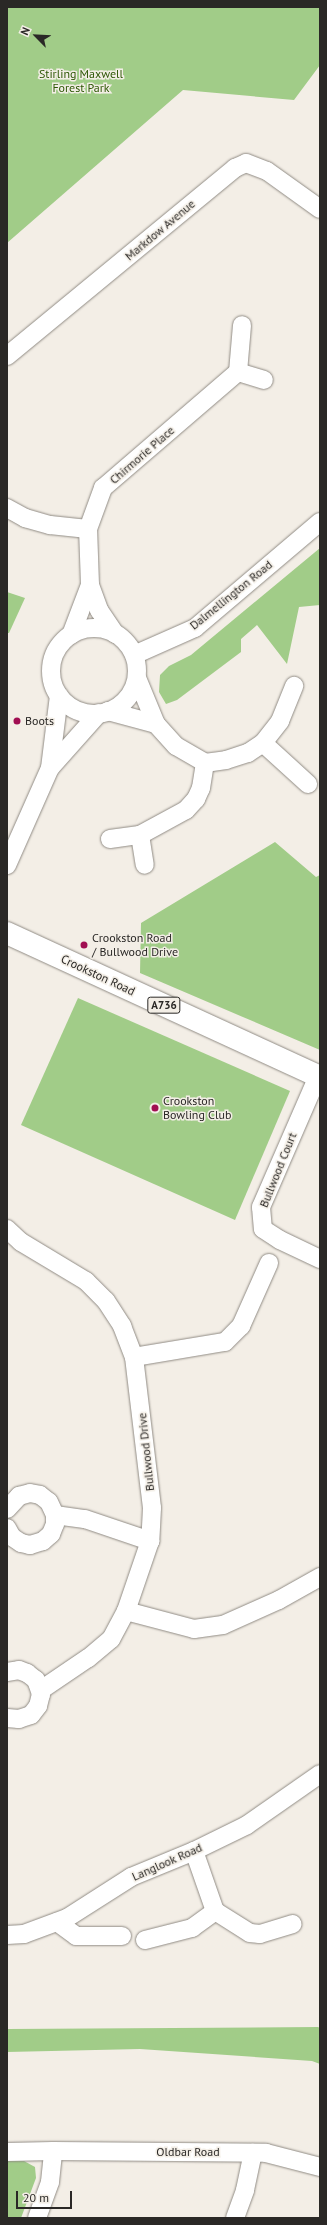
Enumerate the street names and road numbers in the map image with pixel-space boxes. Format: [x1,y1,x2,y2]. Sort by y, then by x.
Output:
street label: Markdow Avenue [122,196,198,264]
street label: Chirmorie Place [107,423,177,487]
street label: Dalmellington Road [187,557,275,633]
street label: Crookston Road [59,952,137,998]
road number: A736 [147,996,181,1014]
street label: Bullwood Court [256,1130,300,1210]
street label: Bullwood Drive [135,1412,157,1492]
street label: Langlook Road [130,1840,204,1884]
street label: Oldbar Road [156,2145,220,2159]

